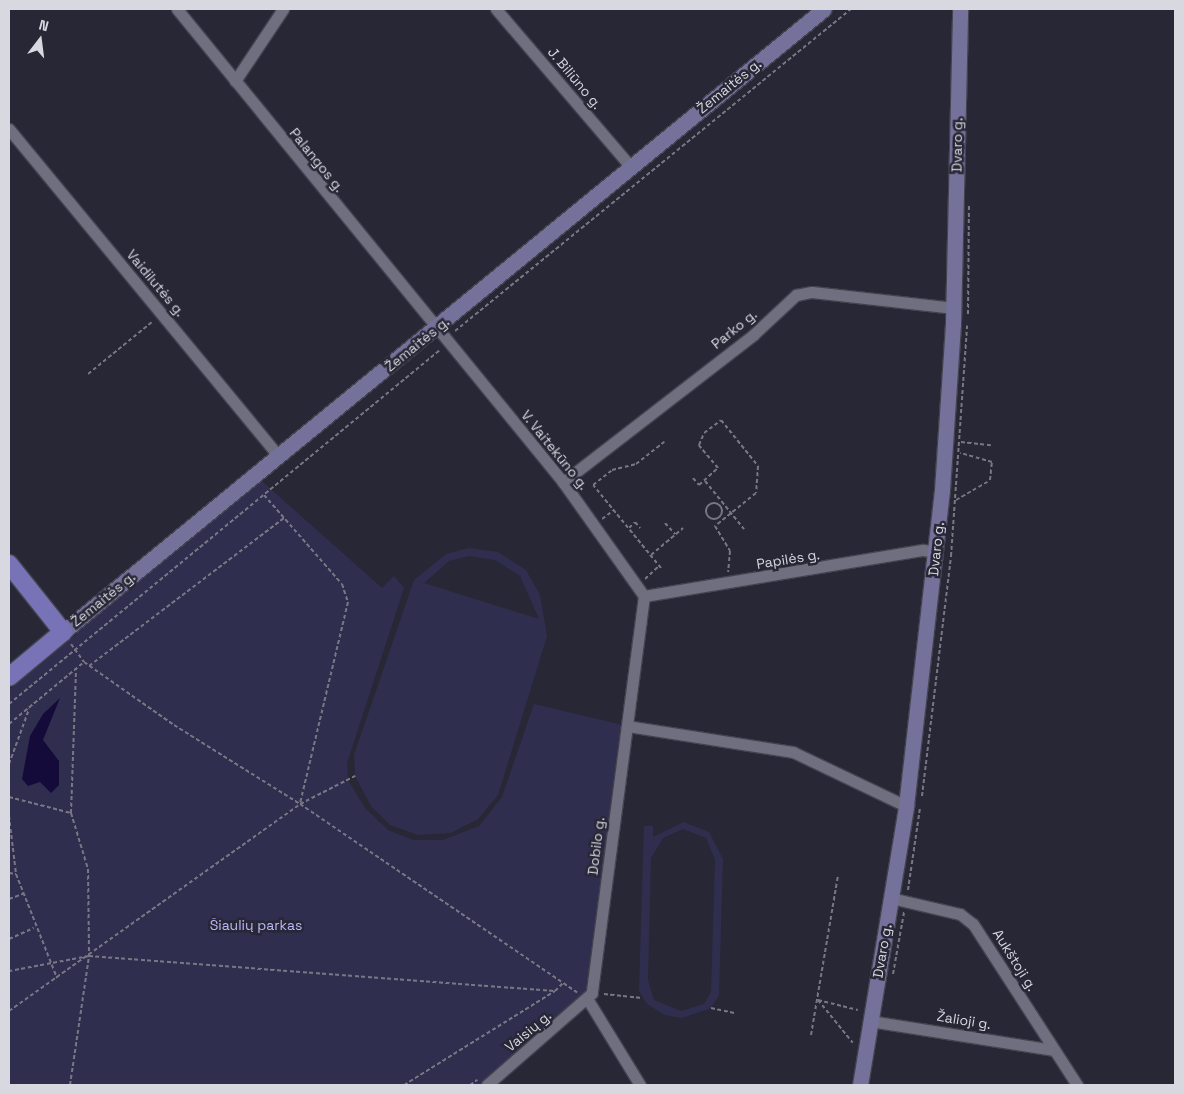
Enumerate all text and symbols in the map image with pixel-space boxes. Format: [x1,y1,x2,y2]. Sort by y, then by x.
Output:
north arrow [15,15,65,65]
text: N [37,16,51,35]
street label: J. Biliūno g. [544,43,606,113]
street label: Žemaitės g. [694,55,764,117]
street label: Dvaro g. [948,118,966,172]
street label: Palangos g. [286,125,348,195]
street label: Vaidilutės g. [123,246,189,320]
street label: Parko g. [708,306,760,352]
street label: Žemaitės g. [382,313,452,375]
street label: V. Vaitekūno g. [518,407,592,493]
street label: Dvaro g. [925,521,947,577]
street label: Papilės g. [755,546,821,572]
street label: Žemaitės g. [68,568,138,630]
street label: Dobilo g. [584,816,608,876]
park label: Šiaulių parkas [210,917,302,933]
street label: Dvaro g. [869,923,895,979]
street label: Aukštoji g. [989,926,1041,994]
street label: Vaisių g. [501,1007,555,1055]
street label: Žalioji g. [936,1007,992,1033]

